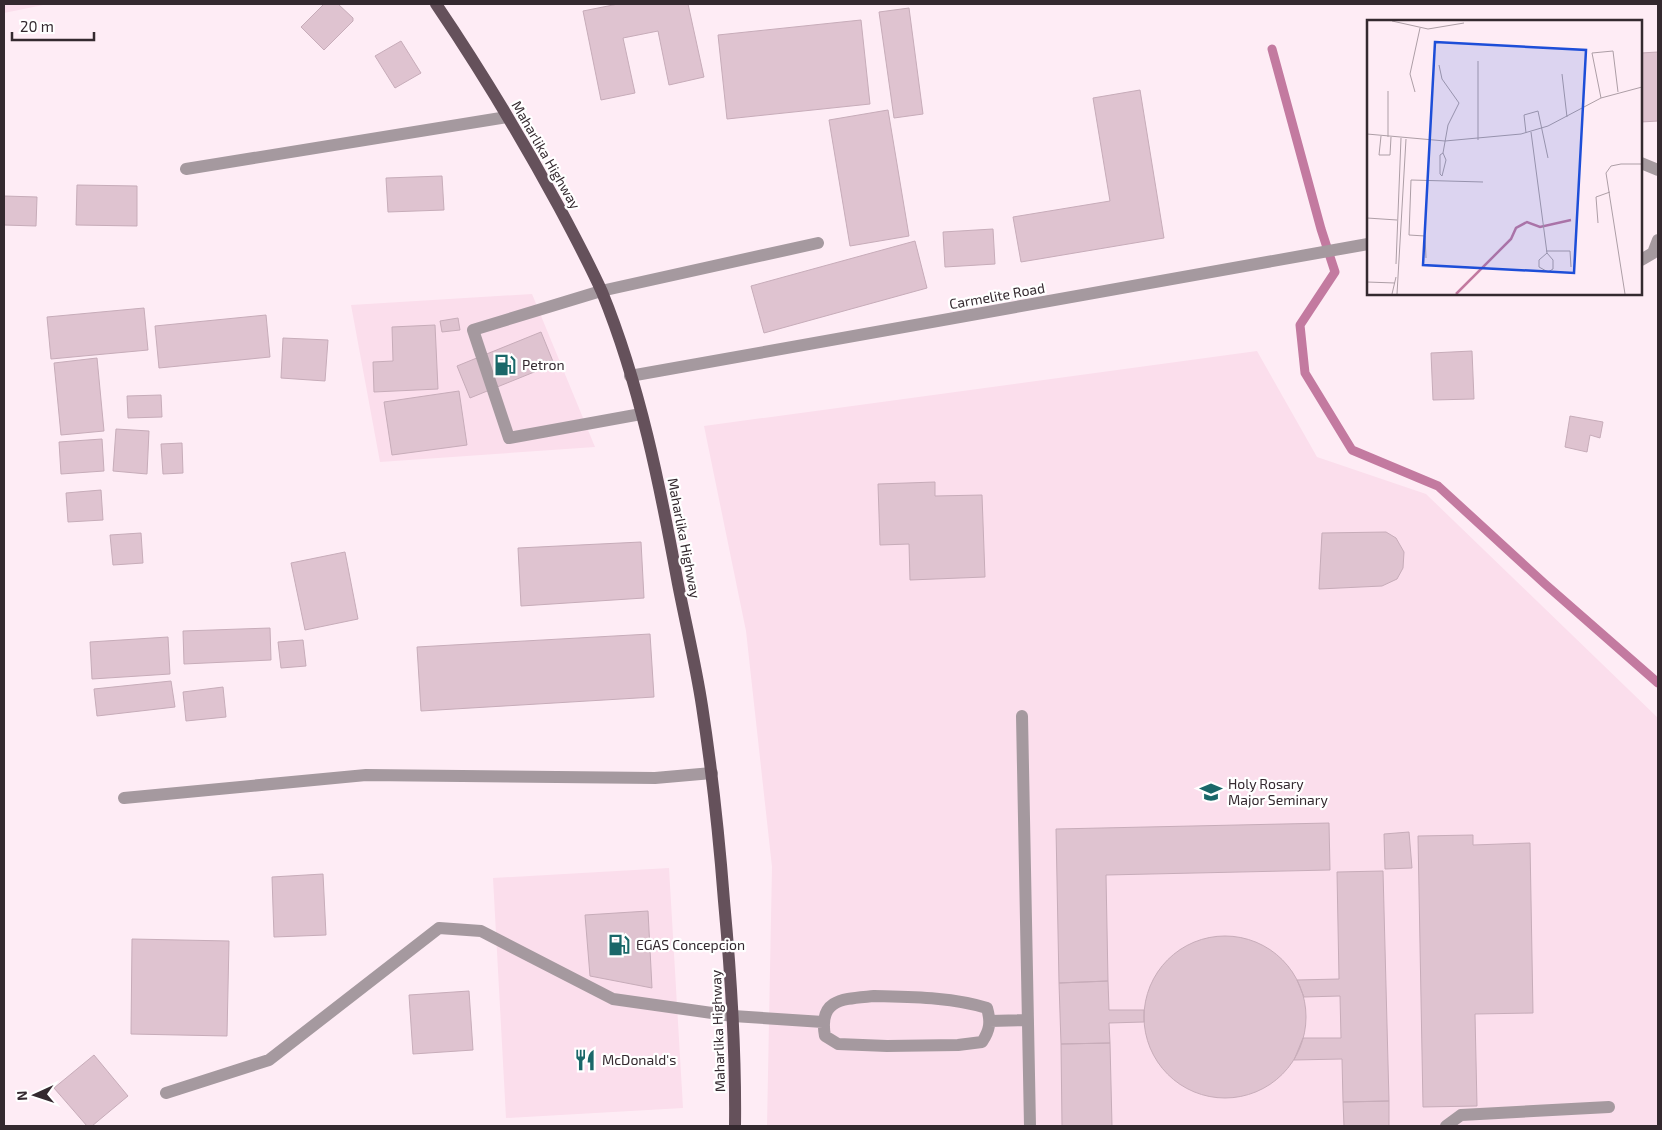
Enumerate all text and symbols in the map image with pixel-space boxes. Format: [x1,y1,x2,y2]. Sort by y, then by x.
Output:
scale bar [12,10,95,42]
text: 20 m [20,17,54,35]
inset map [1367,20,1642,295]
street label: Maharlika Highway [508,98,585,212]
street label: Carmelite Road [948,279,1046,312]
fuel station icon: Petron [492,352,518,378]
place label: Petron [522,356,565,373]
street label: Maharlika Highway [664,476,705,600]
place label: Holy Rosary Major Seminary [1228,775,1328,808]
school or university icon: Holy Rosary Major Seminary [1198,779,1224,805]
fuel station icon: EGAS Concepcion [606,932,632,958]
place label: EGAS Concepcion [636,936,745,953]
street label: Maharlika Highway [707,969,728,1092]
restaurant icon: McDonald's [572,1047,598,1073]
place label: McDonald's [602,1051,676,1068]
north arrow [10,1070,60,1120]
text: N [13,1090,30,1101]

